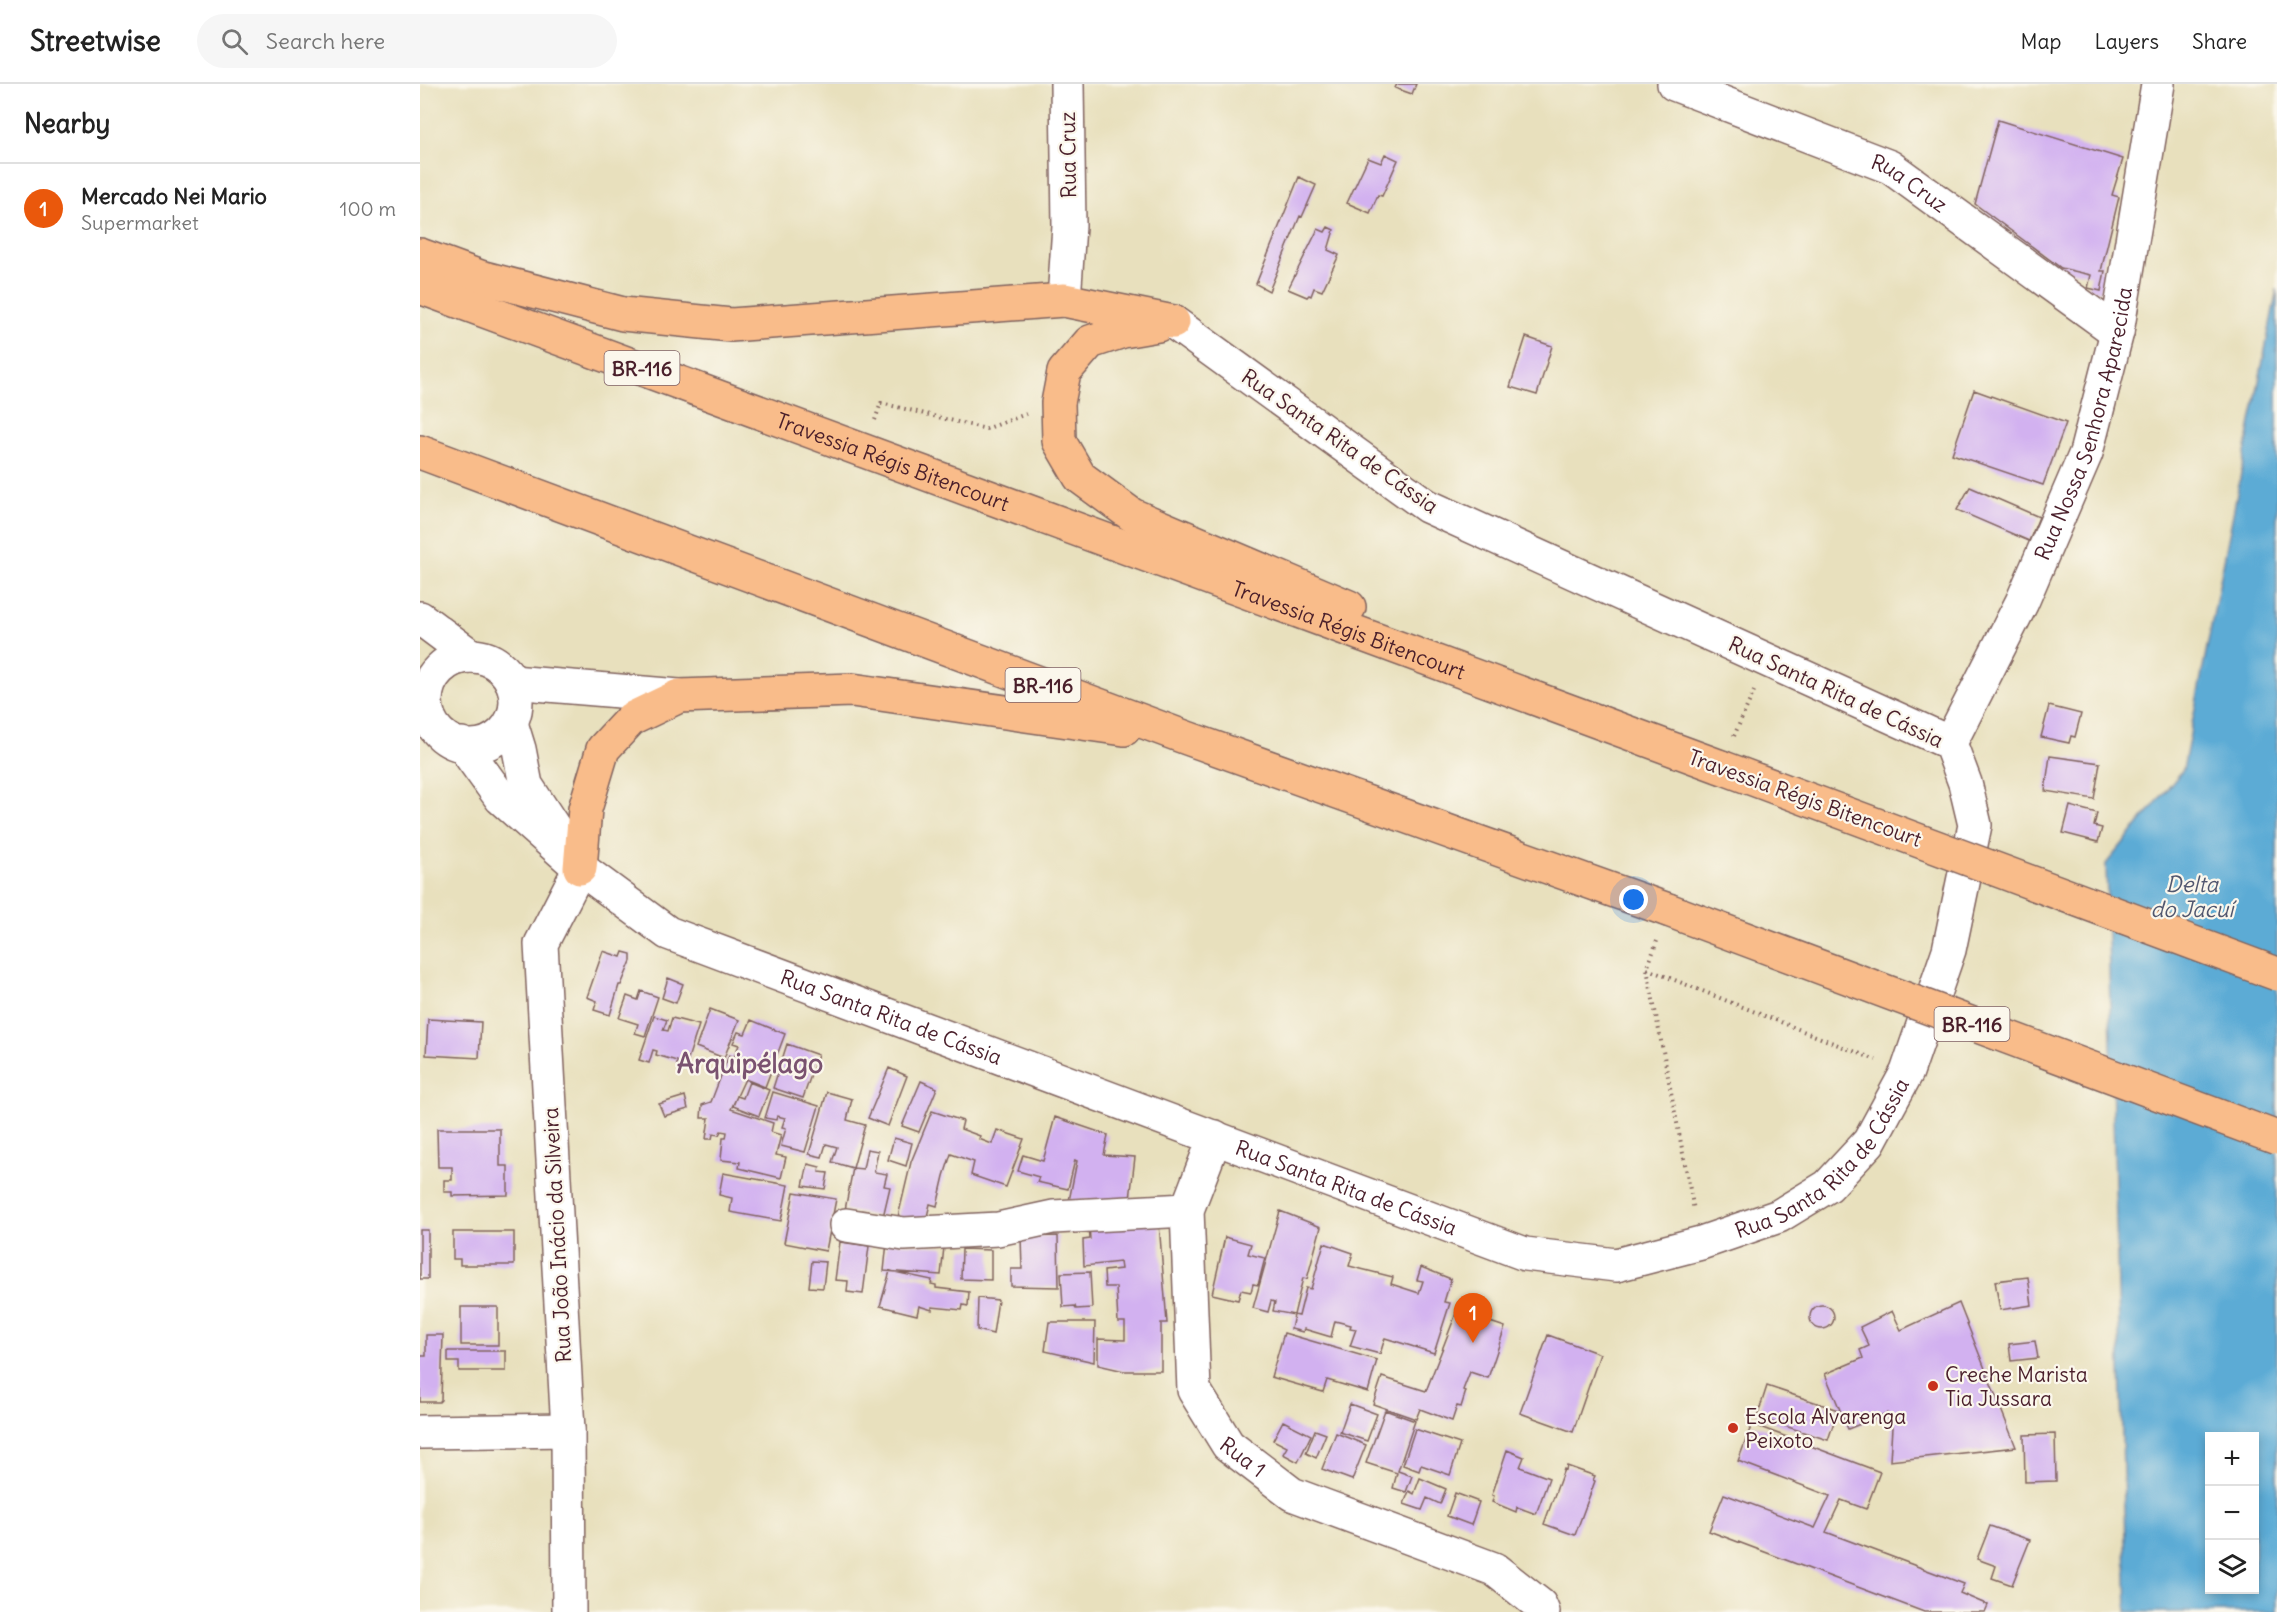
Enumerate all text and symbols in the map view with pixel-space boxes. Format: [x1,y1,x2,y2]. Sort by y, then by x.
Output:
search box [197,14,617,68]
text: Streetwise [30,23,161,59]
icon: search [218,25,251,58]
text: Search here [266,27,385,55]
text: Map [2021,28,2061,55]
text: Layers [2094,28,2159,55]
text: Share [2192,28,2247,55]
text: Nearby [24,107,110,140]
street label: Rua Cruz [1054,111,1082,199]
street label: Rua Cruz [1868,148,1953,218]
text: Mercado Nei Mario [81,182,267,210]
text: 1 [40,196,47,221]
text: 100 m [339,196,396,221]
text: Supermarket [81,210,199,235]
street label: Rua Nossa Senhora Aparecida [2028,285,2138,564]
road number: BR-116 [604,351,680,385]
street label: Rua Santa Rita de Cássia [1236,363,1444,519]
street label: Travessia Régis Bitencourt [772,406,1013,517]
street label: Travessia Régis Bitencourt [1228,574,1469,685]
street label: Rua Santa Rita de Cássia [1724,630,1948,754]
road number: BR-116 [1006,668,1080,702]
street label: Travessia Régis Bitencourt [1685,743,1925,853]
water label: Delta do Jacuí [2150,870,2238,923]
your location [1619,885,1648,914]
street label: Rua Santa Rita de Cássia [777,963,1006,1070]
road number: BR-116 [1934,1007,2010,1041]
district label: Arquipélago [677,1046,823,1080]
street label: Rua Santa Rita de Cássia [1731,1073,1915,1244]
street label: Rua João Inácio da Silveira [537,1107,577,1363]
street label: Rua Santa Rita de Cássia [1232,1133,1461,1241]
pin: 1 [1454,1294,1492,1343]
place label: Creche Marista Tia Jussara [1945,1361,2088,1412]
marker: Creche Marista Tia Jussara [1926,1379,1940,1393]
place label: Escola Alvarenga Peixoto [1745,1403,1906,1454]
marker: Escola Alvarenga Peixoto [1726,1421,1740,1435]
street label: Rua 1 [1215,1430,1271,1483]
map controls [2205,1432,2259,1594]
button: + [2205,1432,2259,1486]
button: − [2205,1486,2259,1540]
button: layers [2205,1540,2259,1594]

